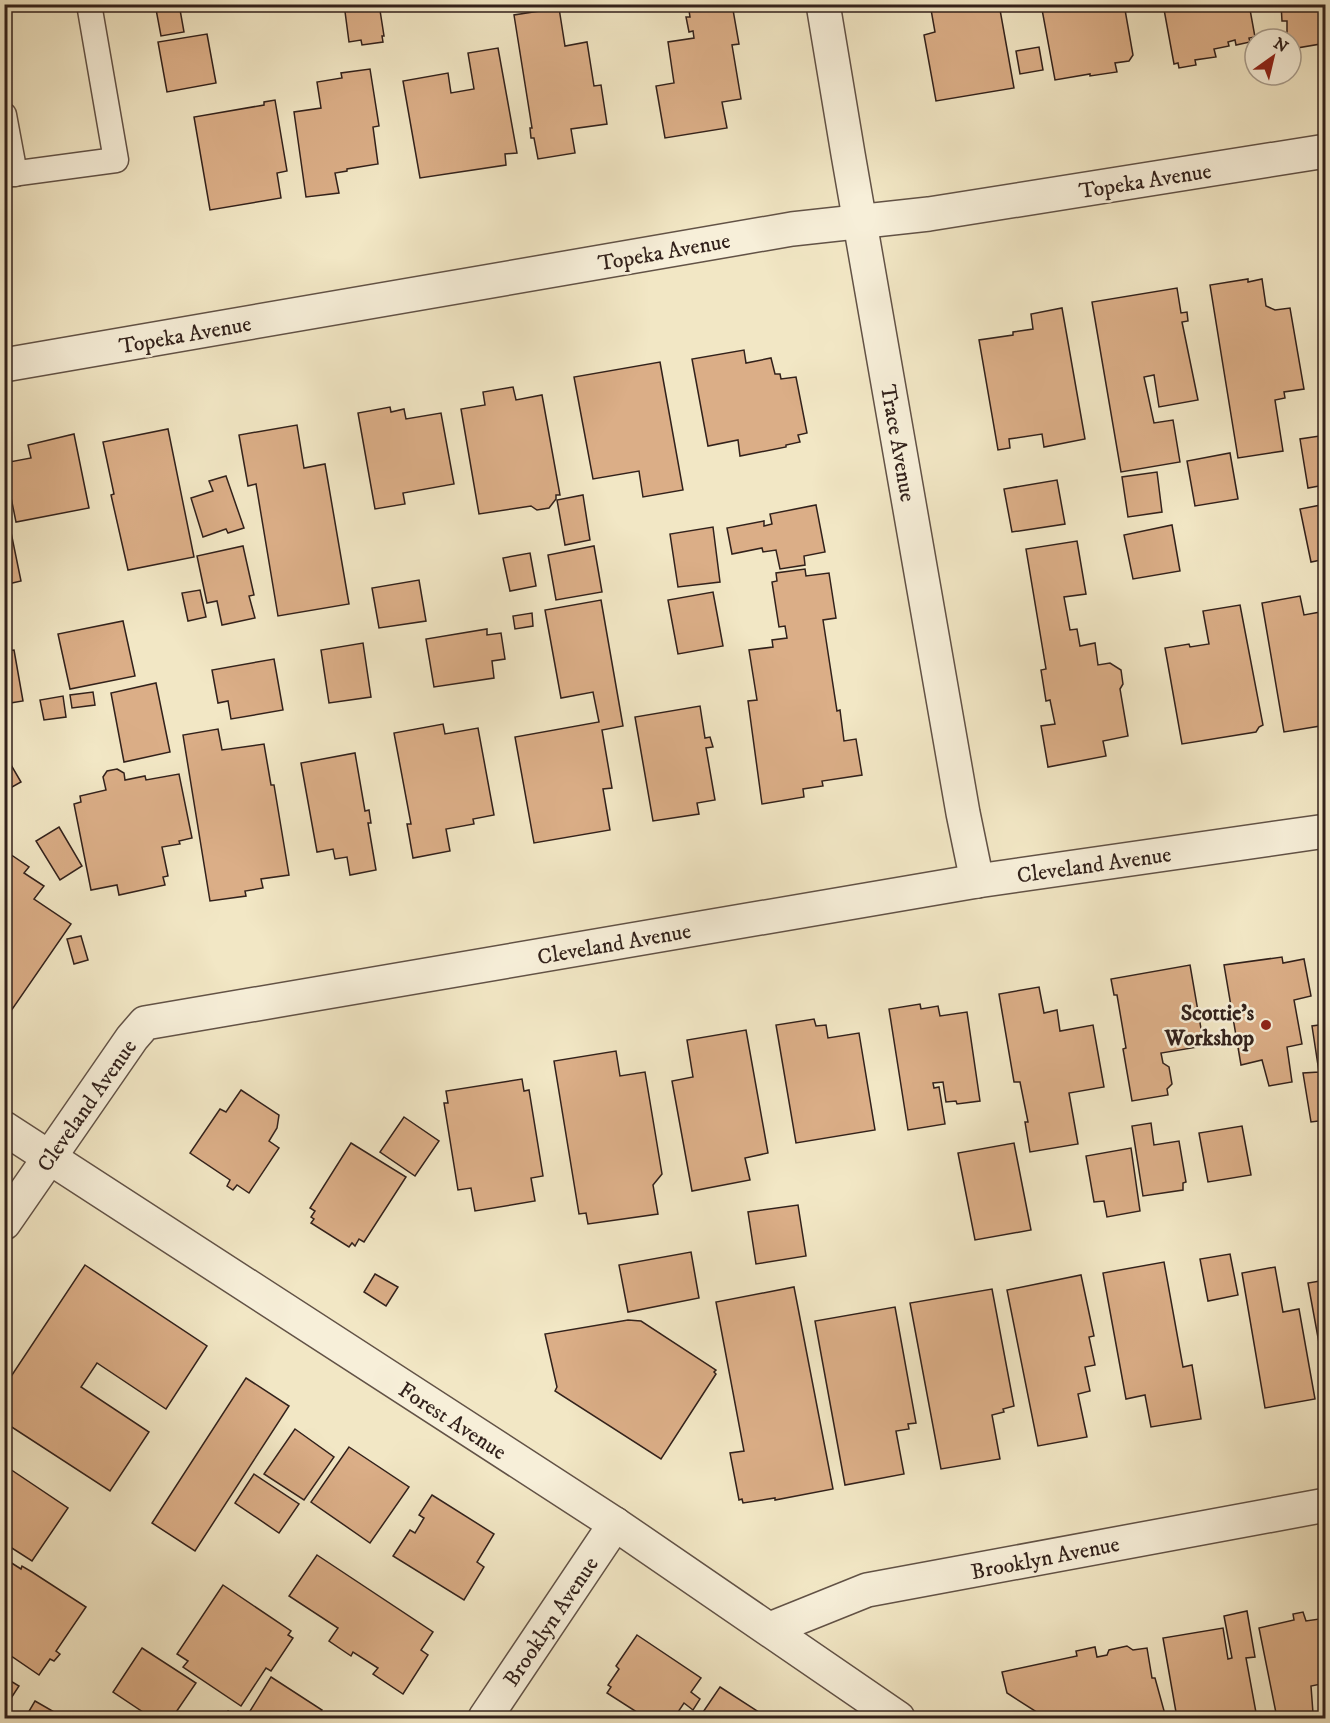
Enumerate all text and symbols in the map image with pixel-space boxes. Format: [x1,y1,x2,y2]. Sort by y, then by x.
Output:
north arrow [1243,27,1303,87]
text: N [1270,33,1292,57]
street label: Topeka Avenue [1077,158,1213,205]
street label: Topeka Avenue [596,228,732,277]
street label: Topeka Avenue [117,311,253,360]
street label: Trace Avenue [874,382,921,504]
street label: Cleveland Avenue [1015,841,1173,890]
street label: Cleveland Avenue [535,918,693,971]
place label: Scottie's Workshop [1164,1000,1255,1052]
marker: Scottie's Workshop [1259,1018,1273,1032]
street label: Cleveland Avenue [32,1034,143,1177]
street label: Forest Avenue [393,1376,511,1466]
street label: Brooklyn Avenue [969,1531,1122,1586]
street label: Brooklyn Avenue [498,1552,605,1692]

